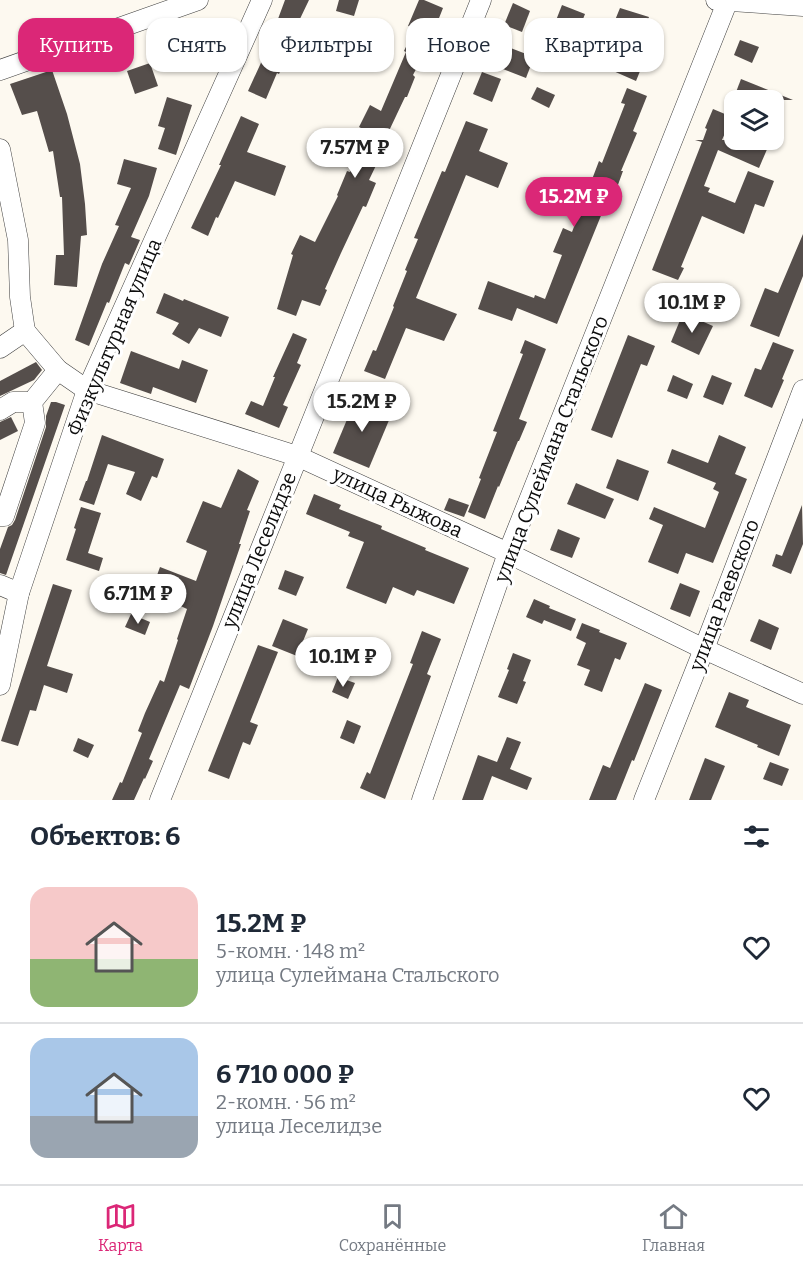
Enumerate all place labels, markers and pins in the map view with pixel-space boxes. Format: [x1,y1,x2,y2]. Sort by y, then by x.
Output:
pin: 7.57M ₽ [300,128,410,179]
pin: 15.2M ₽ [519,177,629,228]
pin: 10.1M ₽ [637,283,747,334]
pin: 15.2M ₽ [307,382,417,433]
pin: 6.71M ₽ [83,574,193,625]
pin: 10.1M ₽ [288,637,398,688]

